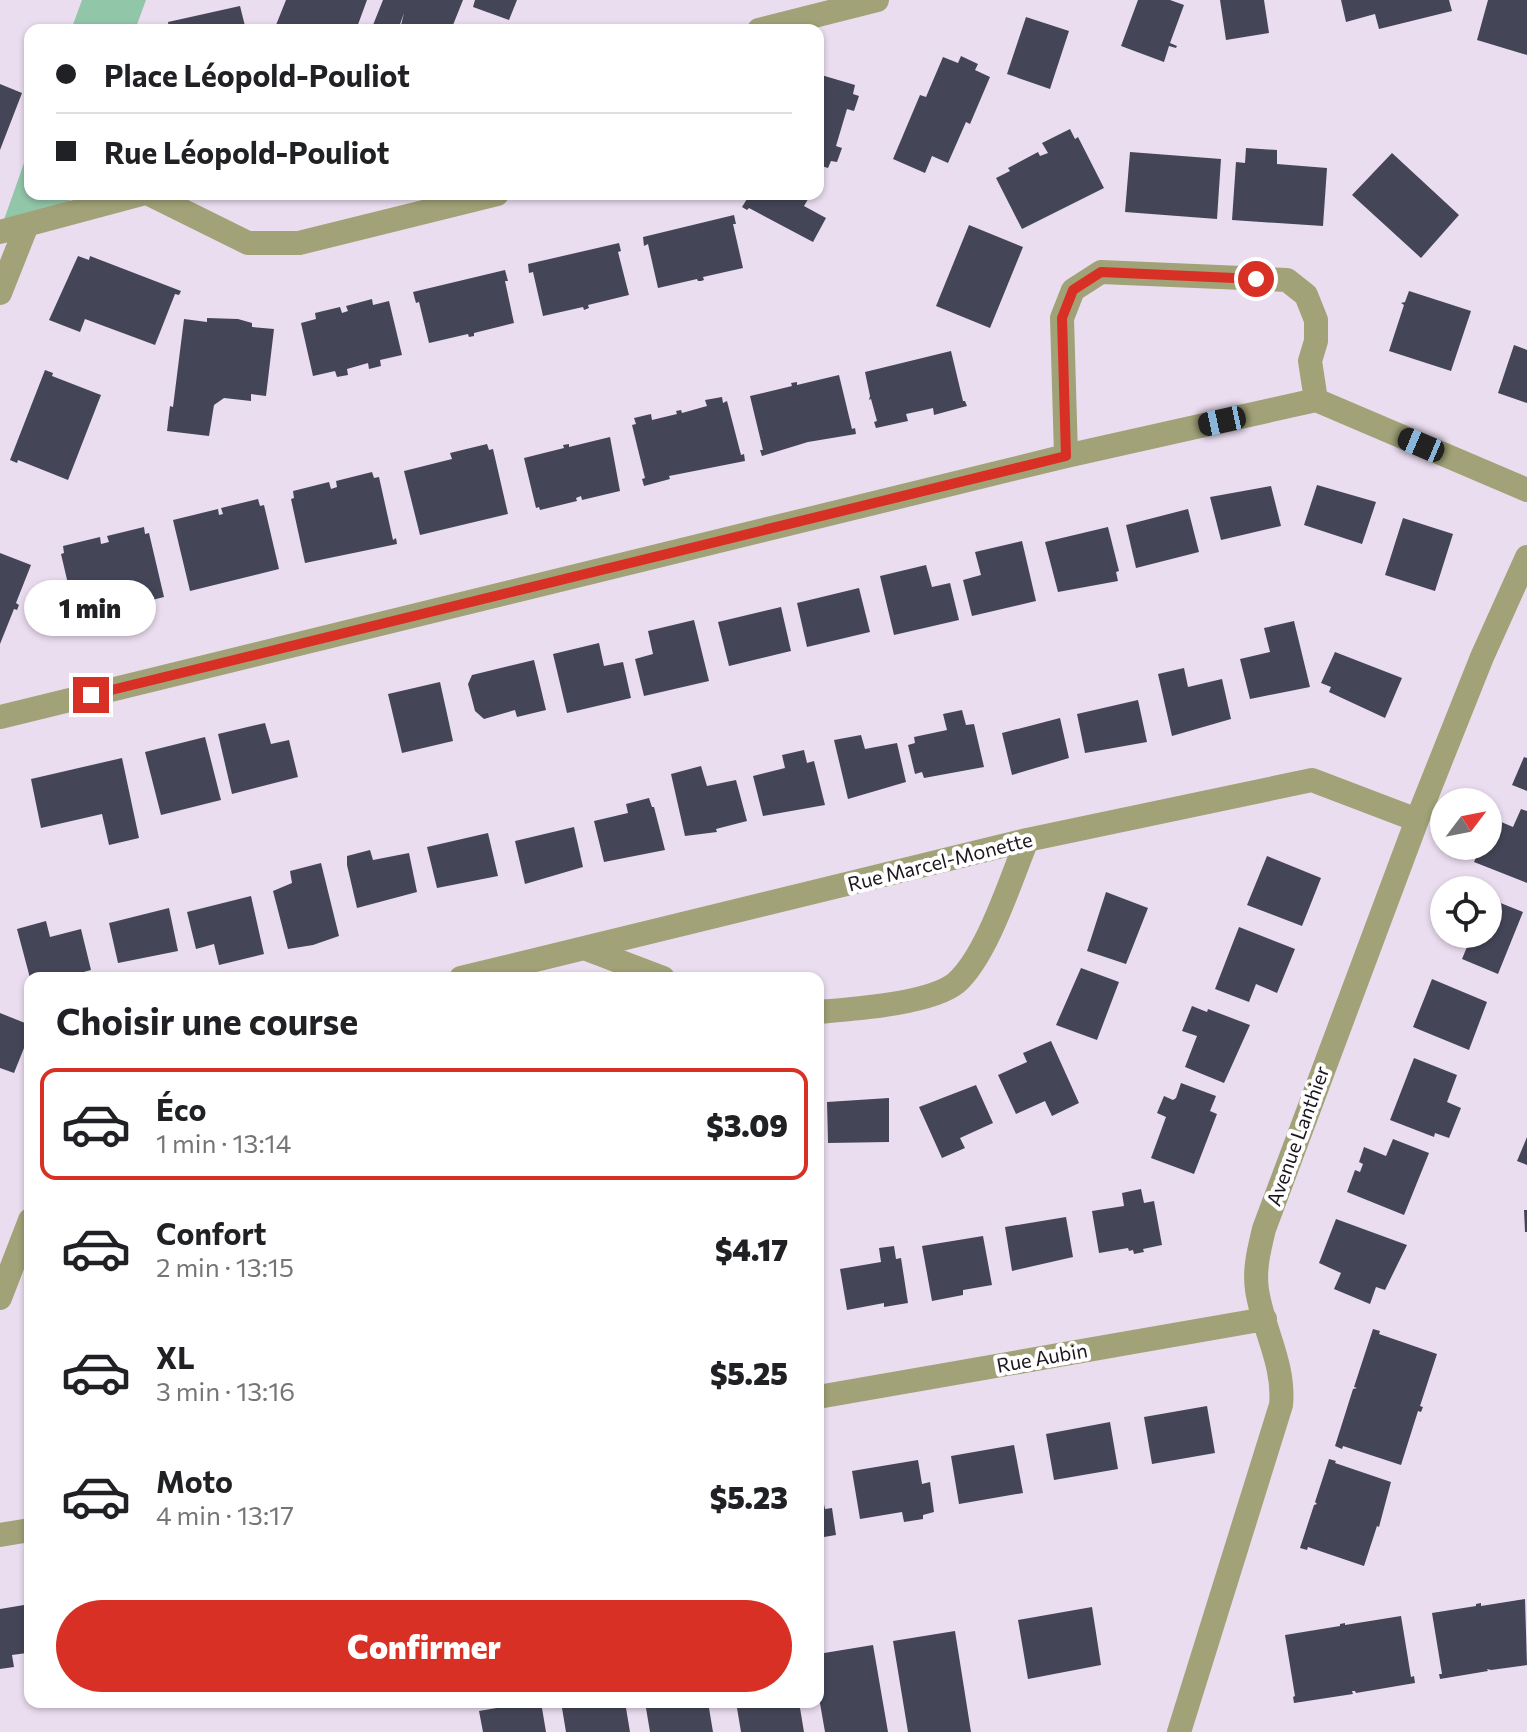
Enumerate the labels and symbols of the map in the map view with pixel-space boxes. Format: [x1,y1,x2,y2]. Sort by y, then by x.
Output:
route start [1238,261,1274,297]
car [1196,404,1248,438]
car [1394,425,1448,465]
callout: 1 min [25,579,157,635]
route end [73,677,109,713]
north arrow [1430,788,1502,860]
street label: Rue Marcel-Monette [845,826,1035,896]
street label: Avenue Lanthier [1261,1062,1334,1209]
street label: Rue Aubin [994,1337,1089,1377]

